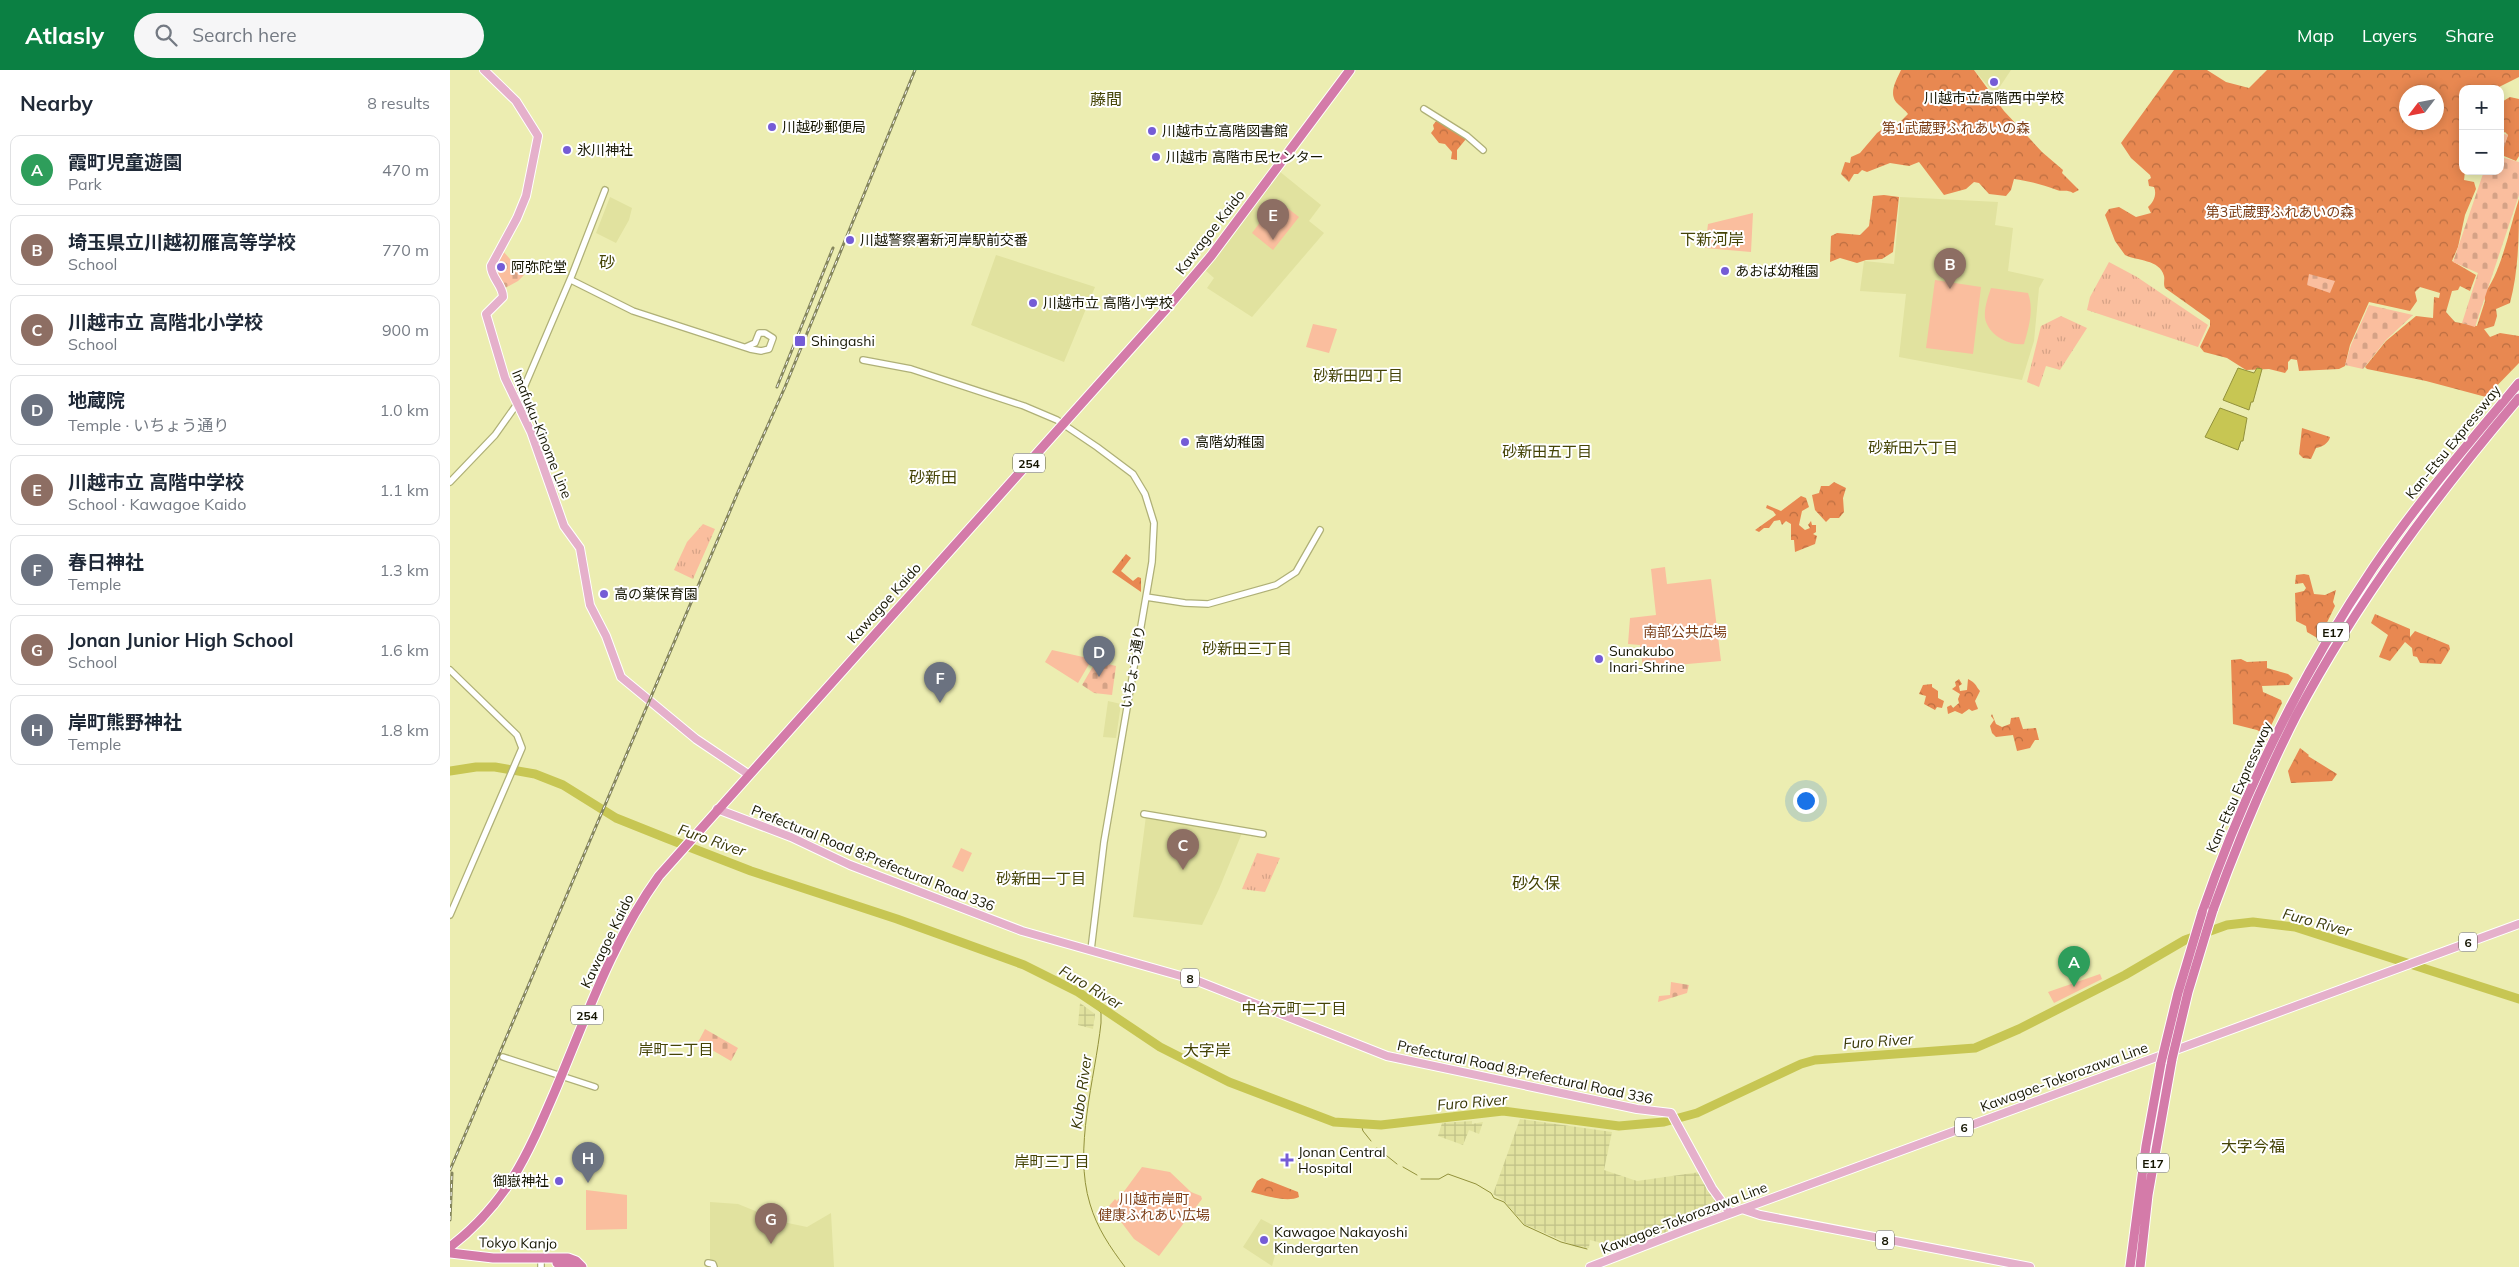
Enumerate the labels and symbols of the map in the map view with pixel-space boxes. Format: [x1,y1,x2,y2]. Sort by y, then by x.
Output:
marker: 川越市立高階西中学校 [1988,76,2000,88]
north arrow [2399,85,2444,130]
district label: 藤間 [1090,89,1122,109]
place label: 川越市立高階西中学校 [1924,89,2064,107]
place label: 川越砂郵便局 [782,118,866,136]
park label: 第1武蔵野ふれあいの森 [1882,119,2030,137]
marker: 川越砂郵便局 [766,121,778,133]
place label: 川越市立高階図書館 [1162,122,1288,140]
marker: 川越市立高階図書館 [1146,125,1158,137]
place label: 氷川神社 [577,141,633,159]
marker: 氷川神社 [561,144,573,156]
place label: 川越市 高階市民センター [1166,148,1324,166]
marker: 川越市 高階市民センター [1150,151,1162,163]
street label: Kawagoe Kaido [1171,186,1249,278]
pin: E [1257,199,1289,240]
park label: 第3武蔵野ふれあいの森 [2206,203,2354,221]
district label: 下新河岸 [1680,229,1744,249]
place label: 川越警察署新河岸駅前交番 [860,231,1028,249]
marker: 川越警察署新河岸駅前交番 [844,234,856,246]
pin: B [1934,248,1966,289]
district label: 砂 [599,252,615,272]
place label: 阿弥陀堂 [511,258,567,276]
marker: 阿弥陀堂 [495,261,507,273]
place label: あおば幼稚園 [1735,262,1819,280]
marker: あおば幼稚園 [1719,265,1731,277]
place label: 川越市立 高階小学校 [1043,294,1173,312]
marker: 川越市立 高階小学校 [1027,297,1039,309]
place label: Shingashi [811,332,875,350]
marker: Shingashi [793,334,807,348]
district label: 砂新田四丁目 [1313,366,1403,385]
street label: Imafuku-Kinome Line [508,367,576,501]
street label: Kan-Etsu Expressway [2401,381,2505,503]
place label: 高階幼稚園 [1195,433,1265,451]
marker: 高階幼稚園 [1179,436,1191,448]
district label: 砂新田六丁目 [1868,438,1958,457]
district label: 砂新田五丁目 [1502,442,1592,461]
road number: 254 [1013,453,1045,472]
district label: 砂新田 [909,467,957,487]
street label: Kawagoe Kaido [843,559,925,647]
place label: 高の葉保育園 [614,585,698,603]
marker: 高の葉保育園 [598,588,610,600]
road number: E17 [2317,622,2349,642]
park label: 南部公共広場 [1643,623,1727,641]
street label: いちょう通り [1117,624,1149,710]
pin: D [1083,636,1115,677]
district label: 砂新田三丁目 [1202,639,1292,658]
place label: Sunakubo Inari-Shrine [1609,642,1685,676]
marker: Sunakubo Inari-Shrine [1593,653,1605,665]
pin: F [924,662,956,703]
street label: Kan-Etsu Expressway [2202,718,2276,855]
your location [1793,788,1819,814]
street label: Prefectural Road 8;Prefectural Road 336 [749,801,997,915]
water label: Furo River [676,820,749,861]
pin: C [1167,829,1199,870]
district label: 砂新田一丁目 [996,869,1086,888]
district label: 砂久保 [1512,873,1560,893]
street label: Kawagoe Kaido [576,891,638,991]
water label: Furo River [2281,904,2354,940]
road number: 6 [2459,932,2477,952]
pin: A [2058,946,2090,987]
water label: Furo River [1056,961,1126,1013]
road number: 8 [1181,968,1199,988]
district label: 中台元町二丁目 [1241,999,1347,1018]
road number: 254 [571,1006,603,1024]
water label: Furo River [1842,1029,1914,1053]
street label: Prefectural Road 8;Prefectural Road 336 [1396,1036,1654,1108]
street label: Kawagoe-Tokorozawa Line [1978,1038,2150,1116]
district label: 岸町二丁目 [638,1040,714,1059]
district label: 大字岸 [1183,1040,1231,1060]
water label: Kubo River [1066,1053,1096,1130]
water label: Furo River [1436,1089,1508,1115]
road number: 6 [1955,1118,1973,1136]
district label: 大字今福 [2221,1136,2285,1156]
pin: H [572,1142,604,1183]
place label: Jonan Central Hospital [1298,1143,1386,1177]
district label: 岸町三丁目 [1014,1152,1090,1171]
marker: Jonan Central Hospital [1280,1153,1294,1167]
road number: E17 [2137,1154,2169,1172]
place label: 御嶽神社 [493,1172,549,1190]
marker: 御嶽神社 [553,1175,565,1187]
street label: Kawagoe-Tokorozawa Line [1598,1178,1770,1258]
park label: 川越市岸町 健康ふれあい広場 [1098,1190,1210,1224]
pin: G [755,1203,787,1244]
place label: Kawagoe Nakayoshi Kindergarten [1274,1223,1407,1257]
road number: 8 [1876,1230,1894,1250]
street label: Tokyo Kanjo [479,1233,557,1253]
marker: Kawagoe Nakayoshi Kindergarten [1258,1234,1270,1246]

